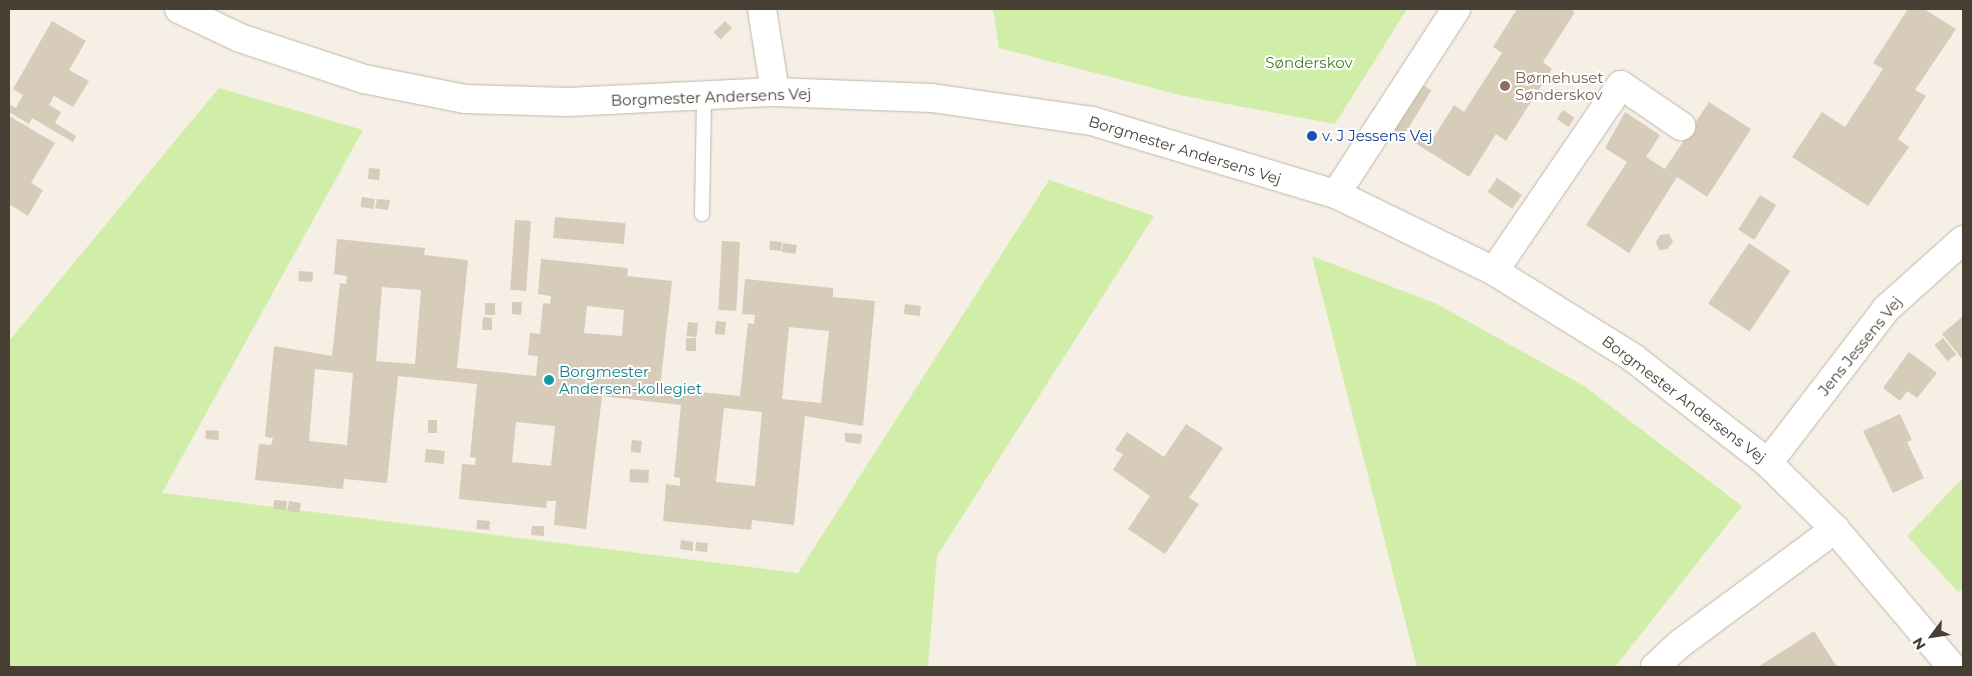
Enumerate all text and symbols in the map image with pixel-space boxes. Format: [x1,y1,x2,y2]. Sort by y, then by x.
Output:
park label: Sønderskov [1265,54,1353,72]
place label: Børnehuset Sønderskov [1515,68,1604,103]
marker: Børnehuset Sønderskov [1499,80,1511,92]
street label: Borgmester Andersens Vej [610,85,812,109]
street label: Borgmester Andersens Vej [1086,112,1284,188]
place label: v. J Jessens Vej [1322,127,1433,145]
marker: v. J Jessens Vej [1306,130,1318,142]
street label: Jens Jessens Vej [1815,293,1905,399]
street label: Borgmester Andersens Vej [1599,331,1769,467]
place label: Borgmester Andersen-kollegiet [559,362,702,397]
marker: Borgmester Andersen-kollegiet [543,374,555,386]
north arrow [1907,611,1957,661]
text: N [1909,634,1930,653]

